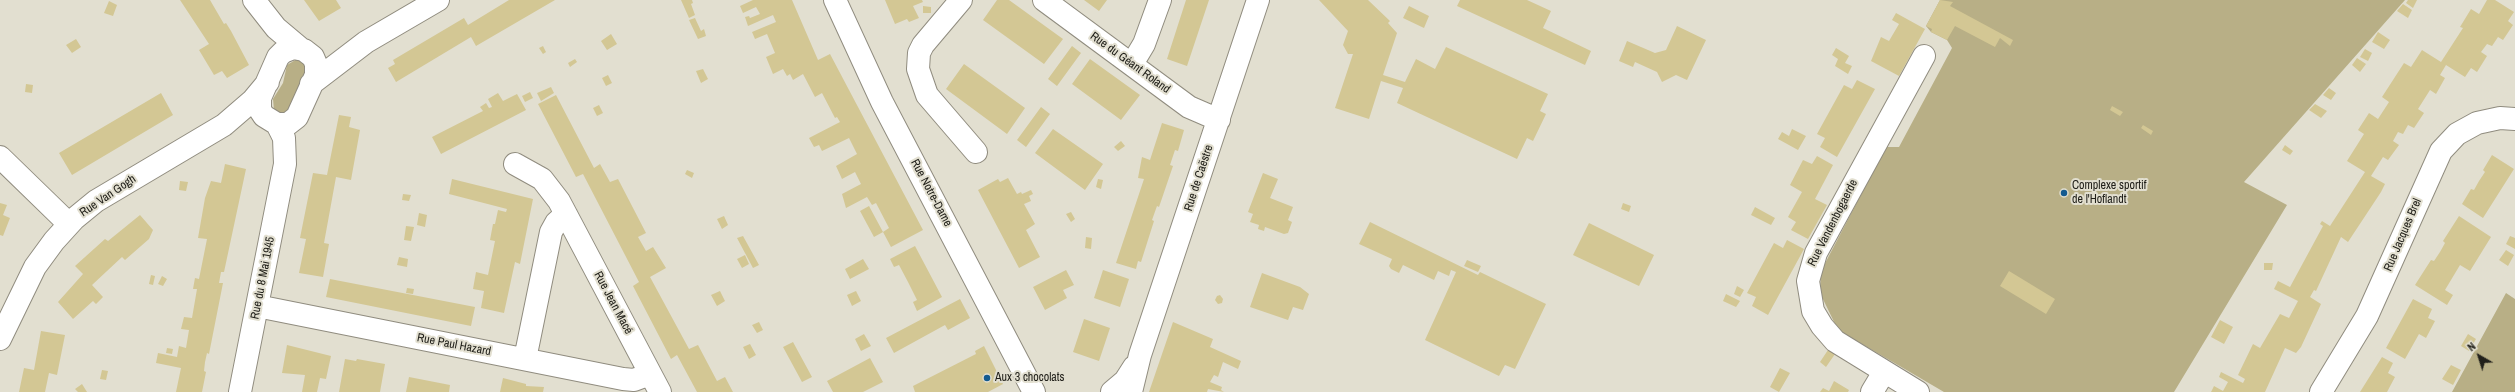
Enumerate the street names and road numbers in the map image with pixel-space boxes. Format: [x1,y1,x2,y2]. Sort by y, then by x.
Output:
street label: Rue du Géant Roland [1087,29,1173,97]
street label: Rue de Caëstre [1182,143,1216,213]
street label: Rue Notre-Dame [907,157,955,229]
street label: Rue Van Gogh [77,172,139,220]
street label: Rue Vandenbogaerde [1805,177,1861,269]
street label: Rue Jacques Brel [2381,196,2425,274]
street label: Rue du 8 Mai 1945 [248,236,278,320]
street label: Rue Jean Macé [590,269,636,337]
street label: Rue Paul Hazard [416,331,492,359]

